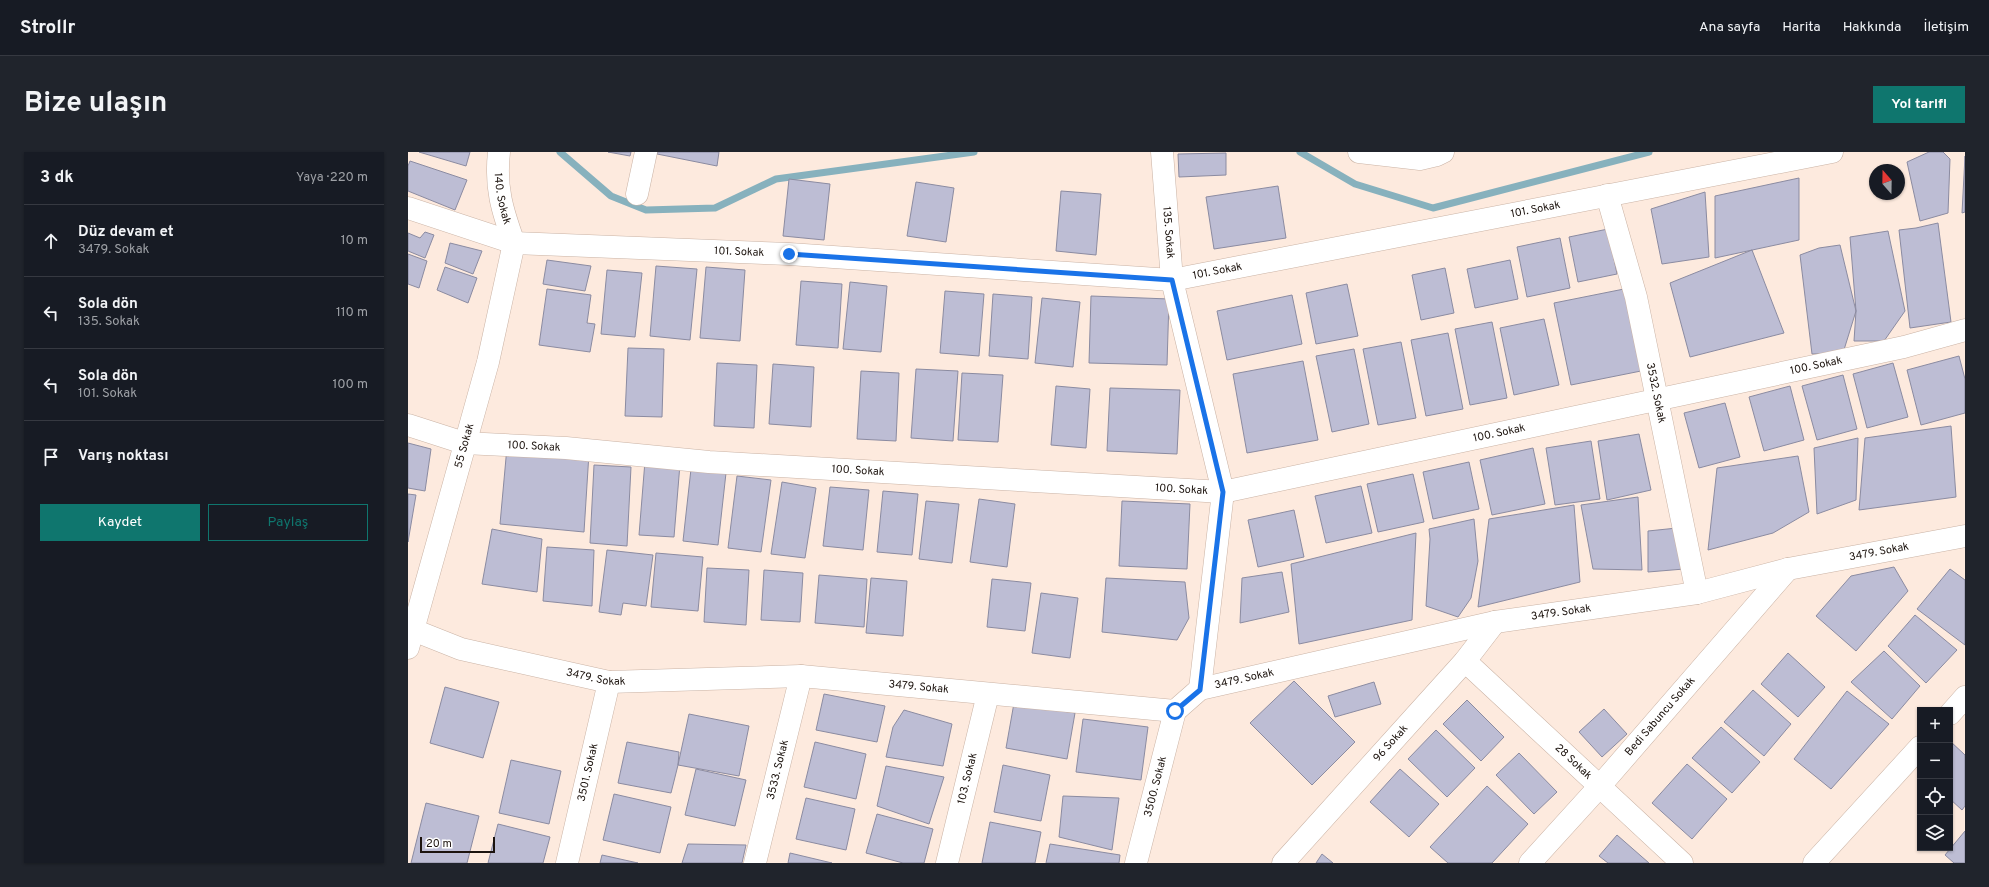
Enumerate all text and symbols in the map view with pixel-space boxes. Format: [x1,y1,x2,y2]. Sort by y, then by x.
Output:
text: Strollr [20,16,75,40]
text: Ana sayfa [1699,19,1760,36]
text: Harita [1782,19,1821,36]
text: Hakkında [1843,19,1901,36]
text: İletişim [1923,19,1969,36]
text: Bize ulaşın [24,86,167,122]
button: Yol tarifi [1873,86,1965,123]
north arrow [1869,164,1905,200]
text: 3 dk [40,167,74,189]
text: Yaya · 220 m [296,170,368,186]
street label: 140. Sokak [491,173,514,226]
street label: 101. Sokak [1510,198,1562,221]
street label: 135. Sokak [1159,206,1177,260]
text: Düz devam et [78,223,174,242]
icon: ahead [40,230,62,252]
text: 10 m [341,233,368,249]
text: 3479. Sokak [78,242,149,258]
street label: 101. Sokak [714,244,765,260]
route end [780,245,798,263]
street label: 101. Sokak [1192,260,1243,283]
text: Sola dön [78,295,138,314]
icon: left [40,302,62,324]
text: 110 m [336,305,368,321]
text: 135. Sokak [78,314,140,330]
street label: 100. Sokak [1789,353,1844,378]
street label: 3532. Sokak [1643,361,1669,425]
text: Sola dön [78,367,138,386]
icon: left [40,374,62,396]
text: 100 m [332,377,368,393]
text: 101. Sokak [78,386,137,402]
street label: 100. Sokak [1472,421,1527,446]
street label: 55 Sokak [452,422,478,470]
street label: 100. Sokak [507,438,561,455]
icon: arrive [40,446,62,468]
text: Varış noktası [78,447,169,466]
street label: 100. Sokak [831,462,885,479]
street label: 100. Sokak [1155,481,1209,498]
button: Kaydet [40,504,200,541]
button: Paylaş [208,504,368,541]
street label: 3479. Sokak [1848,540,1910,564]
street label: 3479. Sokak [1530,601,1592,624]
street label: 3479. Sokak [1213,665,1275,692]
street label: 3479. Sokak [565,666,626,689]
street label: Bedi Sabuncu Sokak [1622,674,1698,759]
street label: 3479. Sokak [888,677,950,697]
route start [1166,702,1184,720]
map controls [1917,707,1953,851]
button: + [1917,707,1953,743]
street label: 96 Sokak [1370,722,1411,765]
street label: 3533. Sokak [764,738,792,801]
street label: 28 Sokak [1552,741,1595,783]
street label: 3501. Sokak [574,742,602,803]
button: − [1917,743,1953,779]
street label: 103. Sokak [955,751,981,806]
street label: 3500. Sokak [1141,754,1170,818]
button: locate [1917,779,1953,815]
button: layers [1917,815,1953,851]
scale bar [420,835,495,854]
text: 20 m [426,837,452,851]

